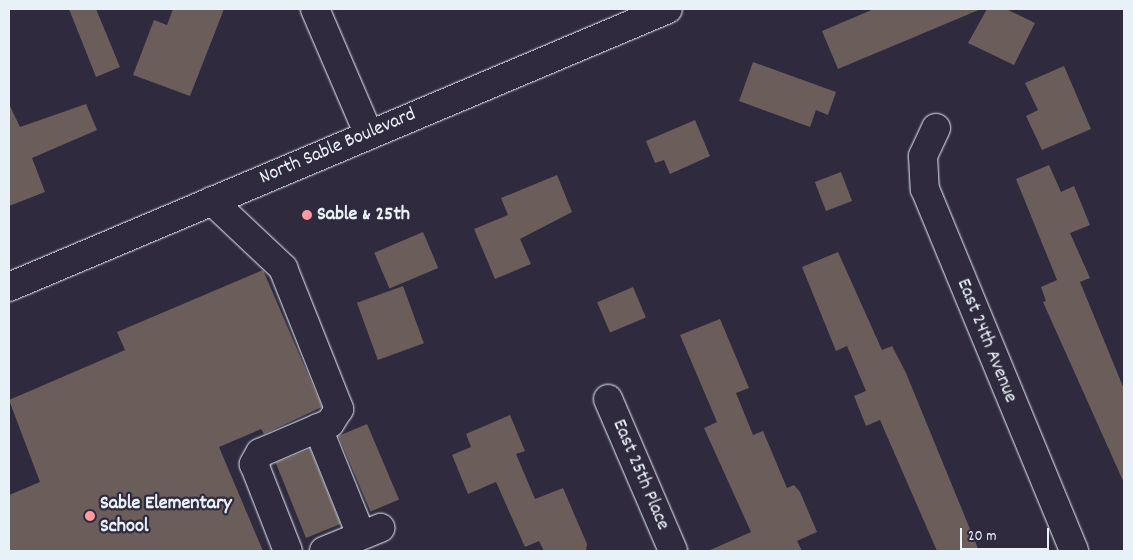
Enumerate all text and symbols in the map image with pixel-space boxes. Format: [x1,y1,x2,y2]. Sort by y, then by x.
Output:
street label: North Sable Boulevard [256,103,420,191]
place label: Sable & 25th [317,203,410,227]
marker: Sable & 25th [301,209,313,221]
street label: East 24th Avenue [950,275,1022,407]
street label: East 25th Place [606,416,674,534]
place label: Sable Elementary School [100,492,232,539]
marker: Sable Elementary School [84,510,96,522]
scale bar [963,518,1052,550]
text: 20 m [968,526,996,548]

